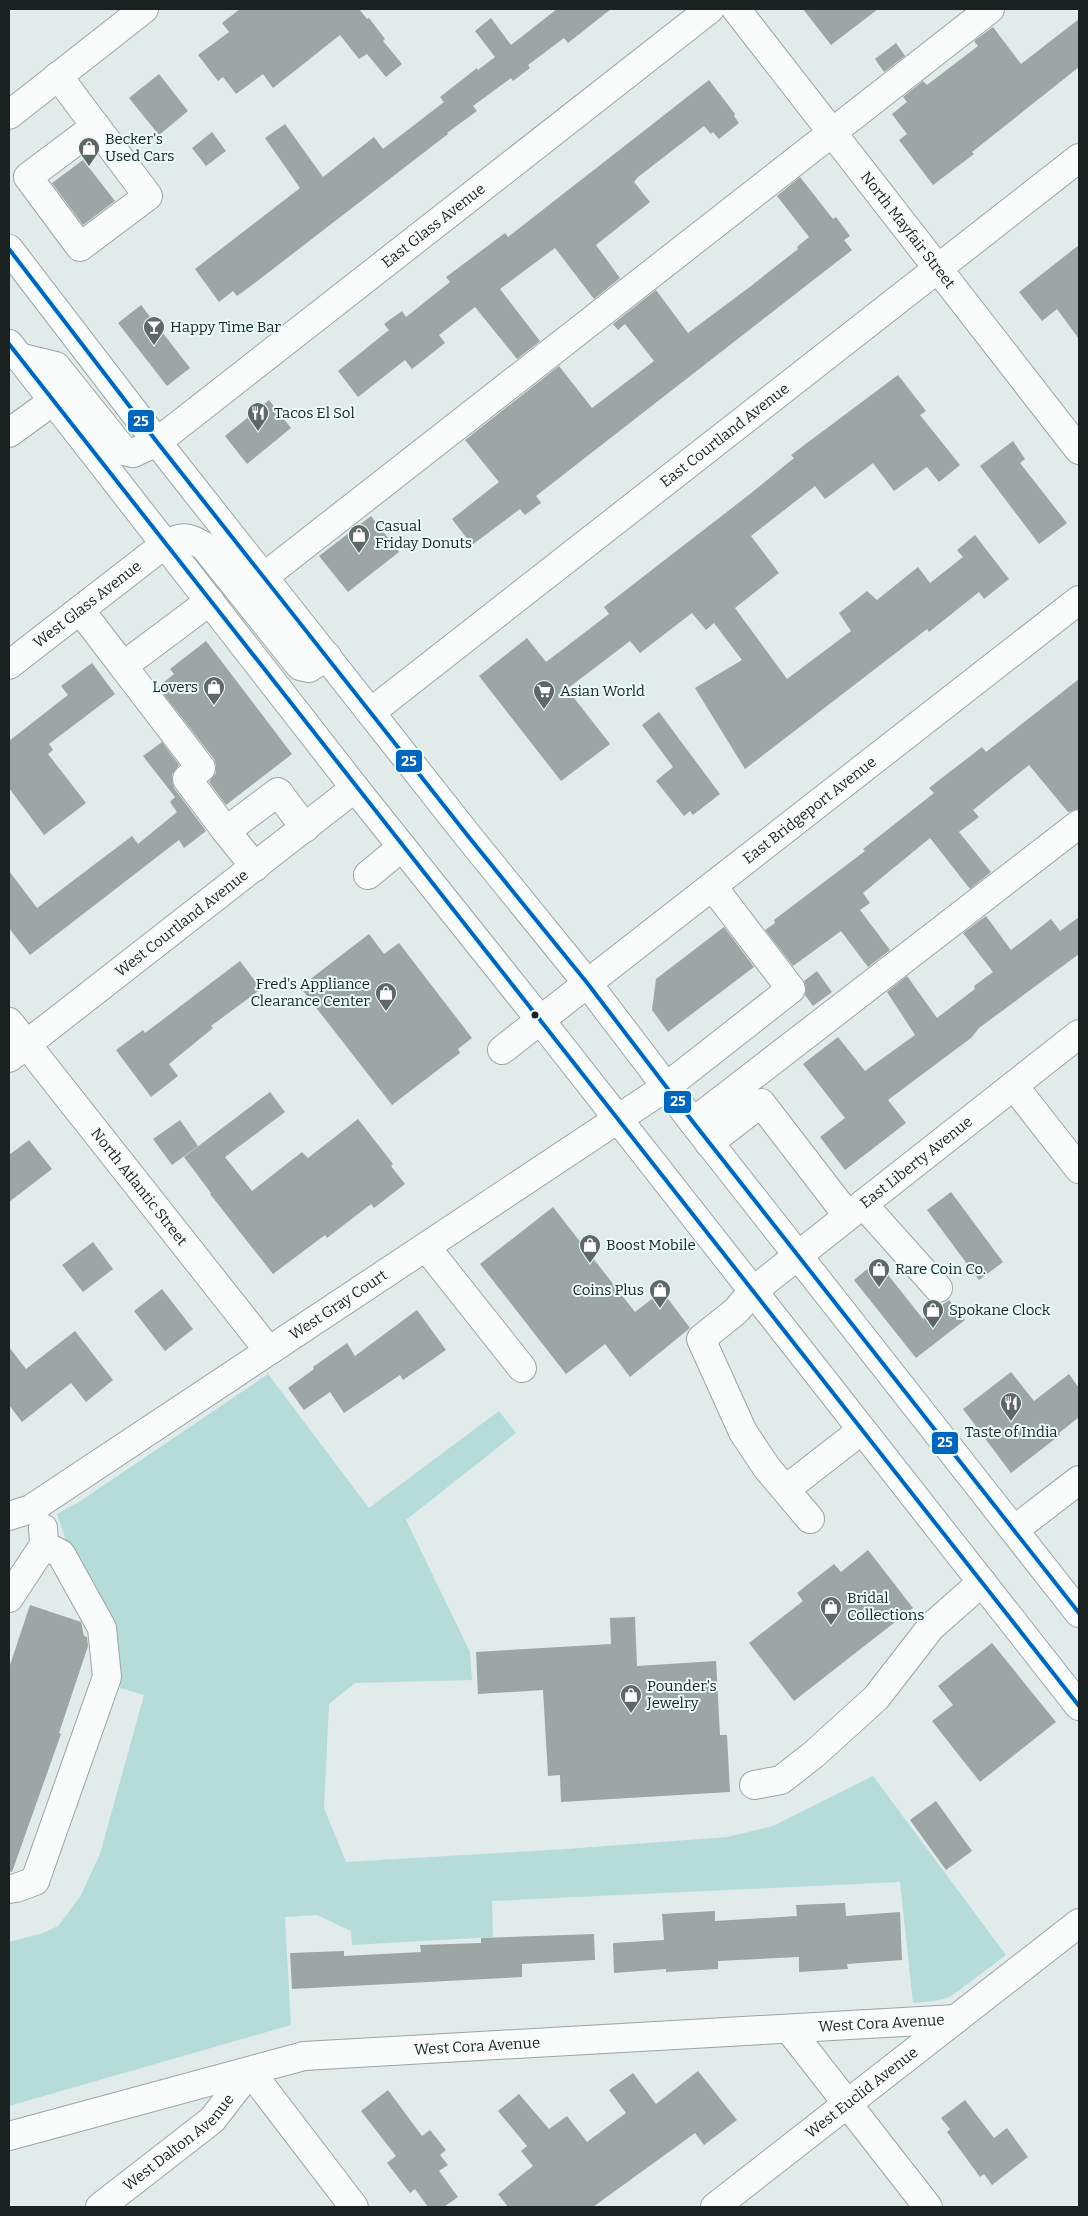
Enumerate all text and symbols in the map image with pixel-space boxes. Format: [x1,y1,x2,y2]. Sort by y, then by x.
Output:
place label: Becker's Used Cars [105,130,174,165]
shop icon: Becker's Used Cars [77,136,101,167]
street label: North Mayfair Street [857,168,959,293]
street label: East Glass Avenue [378,180,489,272]
bar icon: Happy Time Bar [142,315,166,346]
place label: Happy Time Bar [170,318,281,336]
street label: East Courtland Avenue [657,379,793,491]
restaurant icon: Tacos El Sol [246,401,270,432]
place label: Tacos El Sol [274,404,355,422]
line badge: 25 [127,409,155,433]
text: 25 [133,413,149,430]
place label: Casual Friday Donuts [375,517,472,552]
shop icon: Casual Friday Donuts [347,523,371,554]
street label: West Glass Avenue [30,557,145,652]
shop icon: Lovers [202,675,226,706]
place label: Lovers [152,678,198,696]
supermarket icon: Asian World [532,679,556,710]
place label: Asian World [560,682,645,700]
line badge: 25 [395,749,423,773]
text: 25 [401,753,417,770]
street label: East Bridgeport Avenue [739,753,880,868]
street label: West Courtland Avenue [112,866,252,981]
place label: Fred's Appliance Clearance Center [251,975,370,1010]
shop icon: Fred's Appliance Clearance Center [374,981,398,1012]
unlabelled marker [530,1010,540,1020]
line badge: 25 [663,1090,692,1114]
text: 25 [670,1093,686,1110]
street label: East Liberty Avenue [857,1112,976,1212]
street label: North Atlantic Street [87,1124,192,1250]
shop icon: Boost Mobile [578,1233,602,1264]
place label: Boost Mobile [606,1236,696,1254]
shop icon: Rare Coin Co. [867,1257,891,1288]
place label: Rare Coin Co. [895,1260,986,1278]
street label: West Gray Court [286,1266,391,1344]
shop icon: Coins Plus [648,1278,672,1309]
place label: Coins Plus [572,1281,644,1299]
shop icon: Spokane Clock [921,1298,945,1329]
place label: Spokane Clock [949,1301,1051,1319]
restaurant icon: Taste of India [999,1391,1023,1422]
place label: Taste of India [965,1423,1057,1441]
line badge: 25 [931,1431,959,1455]
text: 25 [937,1434,953,1451]
place label: Bridal Collections [847,1589,924,1624]
shop icon: Bridal Collections [819,1595,843,1626]
place label: Pounder's Jewelry [646,1677,717,1712]
shop icon: Pounder's Jewelry [619,1683,643,1714]
street label: West Cora Avenue [818,2011,945,2036]
street label: West Cora Avenue [414,2034,541,2059]
street label: West Euclid Avenue [802,2043,921,2142]
street label: West Dalton Avenue [120,2091,238,2195]

